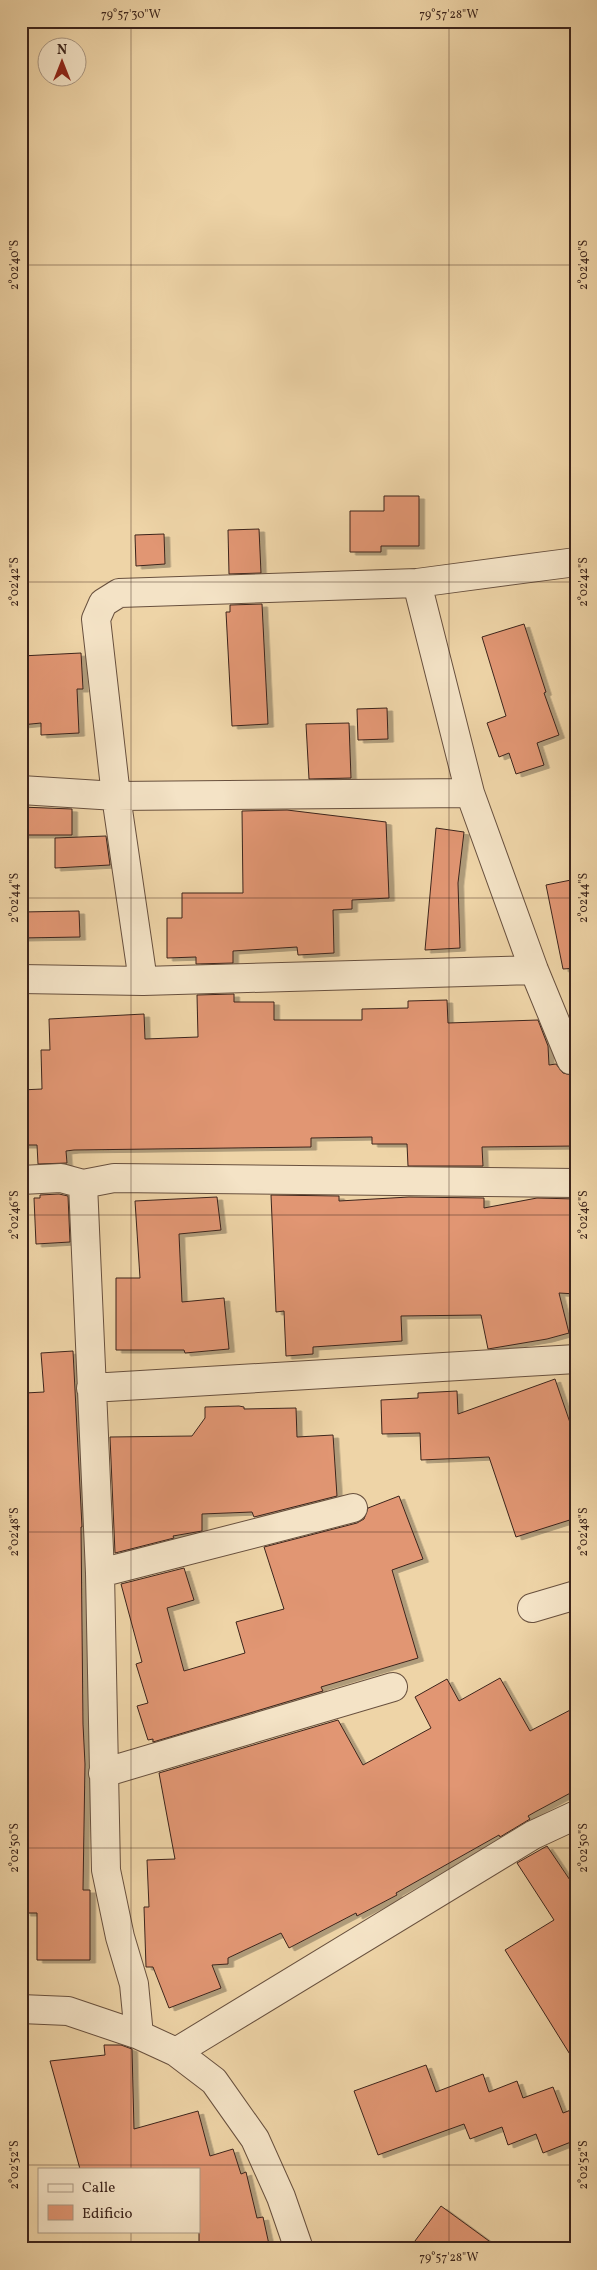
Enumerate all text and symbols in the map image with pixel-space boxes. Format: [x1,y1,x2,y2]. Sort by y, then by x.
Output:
text: 79°57'30"W [101,7,161,23]
text: 79°57'28"W [419,7,479,23]
north arrow [38,38,88,88]
text: N [57,41,67,60]
text: 2°02'40"S [7,240,23,290]
text: 2°02'40"S [576,240,592,290]
text: 2°02'42"S [7,557,23,607]
text: 2°02'42"S [576,557,592,607]
text: 2°02'44"S [7,873,23,923]
text: 2°02'44"S [576,873,592,923]
text: 2°02'46"S [7,1190,23,1240]
text: 2°02'46"S [576,1190,592,1240]
text: 2°02'48"S [7,1507,23,1557]
text: 2°02'48"S [576,1507,592,1557]
text: 2°02'50"S [7,1823,23,1873]
text: 2°02'50"S [576,1823,592,1873]
text: 2°02'52"S [7,2140,23,2190]
text: 2°02'52"S [576,2140,592,2190]
legend [38,2168,200,2232]
text: Calle [82,2178,115,2199]
text: Edificio [82,2204,133,2225]
text: 79°57'28"W [419,2250,479,2266]

